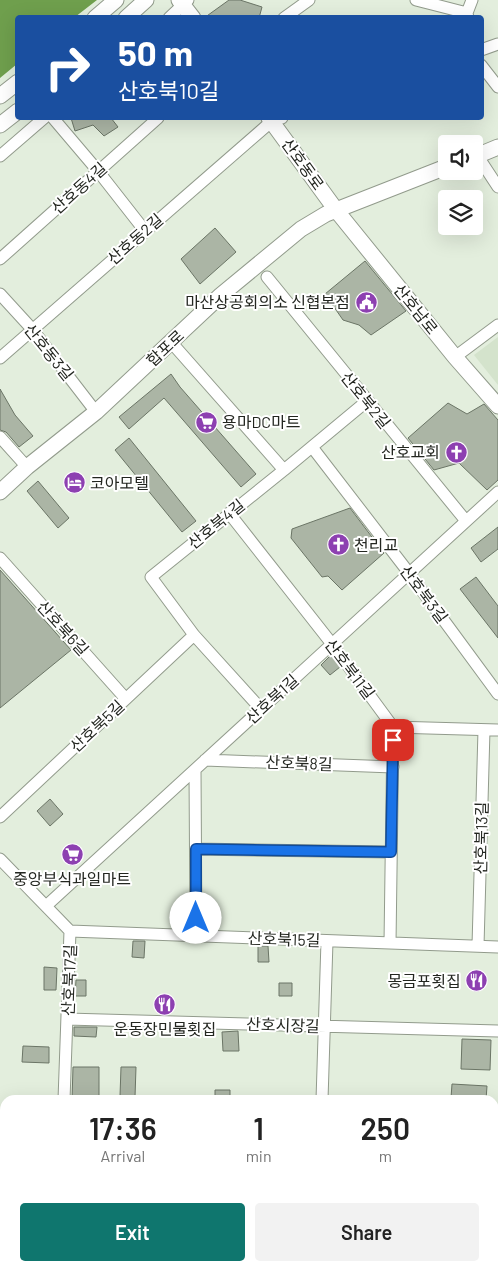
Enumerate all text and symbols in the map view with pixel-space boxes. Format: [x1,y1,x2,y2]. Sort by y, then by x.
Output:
text: 50 m [118,31,193,73]
icon: right [35,35,100,100]
text: 산호북10길 [118,77,219,103]
street label: 산호동로 [278,134,329,193]
map controls [438,135,483,235]
button: sound [438,135,483,180]
street label: 산호동4길 [47,158,110,217]
button: layers [438,190,483,235]
street label: 산호동2길 [103,209,166,268]
street label: 산호남로 [390,280,442,338]
public building icon: 마산상공회의소 신협본점 [354,290,378,314]
place label: 마산상공회의소 신협본점 [185,292,350,311]
street label: 산호동3길 [21,320,78,384]
street label: 합포로 [142,325,187,370]
street label: 산호북2길 [338,367,395,432]
supermarket icon: 용마DC마트 [194,410,218,434]
place label: 용마DC마트 [222,412,300,431]
church icon: 산호교회 [444,440,468,464]
place label: 산호교회 [381,442,440,461]
hotel icon: 코아모텔 [62,471,86,495]
place label: 코아모텔 [90,473,149,492]
street label: 산호북4길 [183,495,248,552]
church icon: 천리교 [326,533,350,557]
place label: 천리교 [354,535,398,554]
street label: 산호북3길 [397,561,452,626]
street label: 산호북6길 [34,596,93,659]
street label: 산호북11길 [322,635,379,702]
street label: 산호북1길 [241,670,302,727]
street label: 산호북5길 [66,696,128,755]
pin [372,719,414,761]
icon: arrive [379,726,407,754]
street label: 산호북8길 [265,752,333,773]
street label: 산호북13길 [470,801,491,875]
supermarket icon: 중앙부식과일마트 [60,843,84,867]
place label: 중앙부식과일마트 [13,869,131,888]
position arrow [169,891,221,943]
street label: 산호북15길 [247,928,321,949]
street label: 산호북17길 [58,944,79,1016]
restaurant icon: 몽금포횟집 [465,969,489,993]
place label: 몽금포횟집 [387,971,461,990]
restaurant icon: 운동장민물횟집 [153,993,177,1017]
street label: 산호시장길 [246,1014,320,1035]
place label: 운동장민물횟집 [113,1019,217,1038]
text: 17:36 [89,1110,157,1146]
text: 1 [253,1110,264,1146]
text: 250 [361,1110,410,1146]
text: Arrival [100,1146,145,1165]
text: min [246,1146,272,1165]
text: m [379,1146,392,1165]
button: Exit [20,1203,245,1261]
button: Share [255,1203,479,1261]

